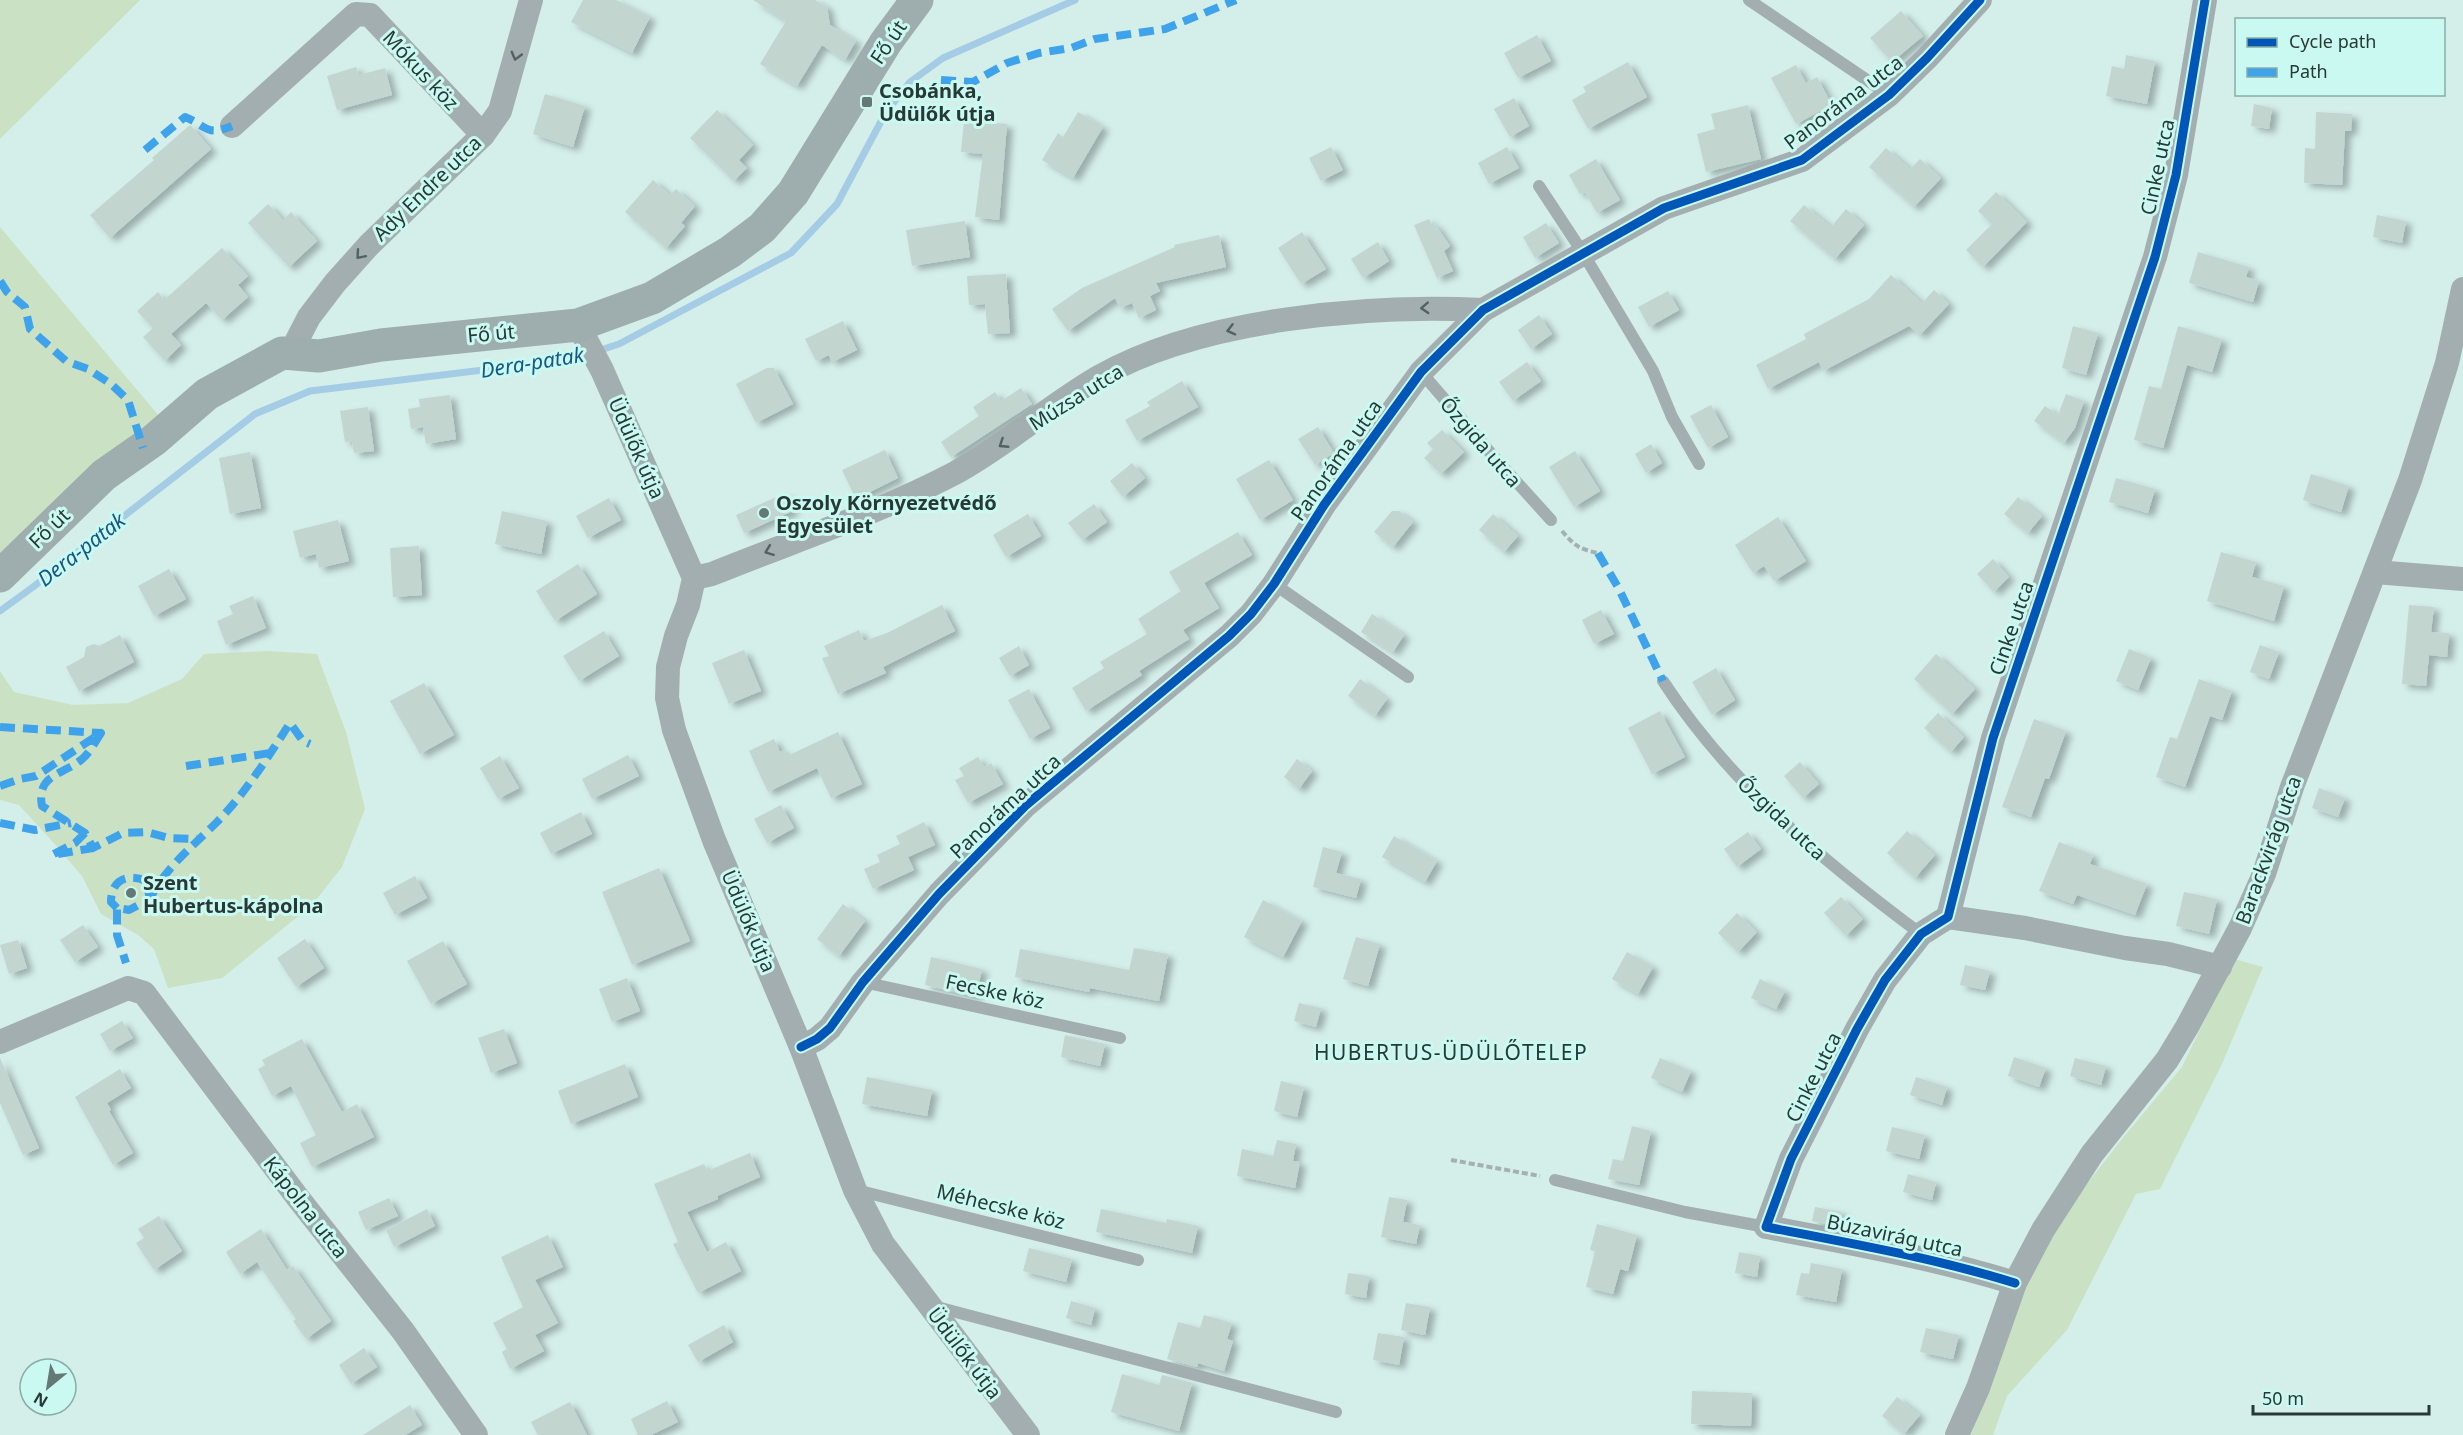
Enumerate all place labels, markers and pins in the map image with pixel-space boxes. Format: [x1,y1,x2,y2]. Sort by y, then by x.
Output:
place label: Csobánka, Üdülők útja [879,77,995,127]
marker: Csobánka, Üdülők útja [860,95,874,109]
place label: Oszoly Környezetvédő Egyesület [776,489,997,539]
marker: Oszoly Környezetvédő Egyesület [757,506,771,520]
place label: Szent Hubertus-kápolna [143,869,323,919]
marker: Szent Hubertus-kápolna [124,886,138,900]

